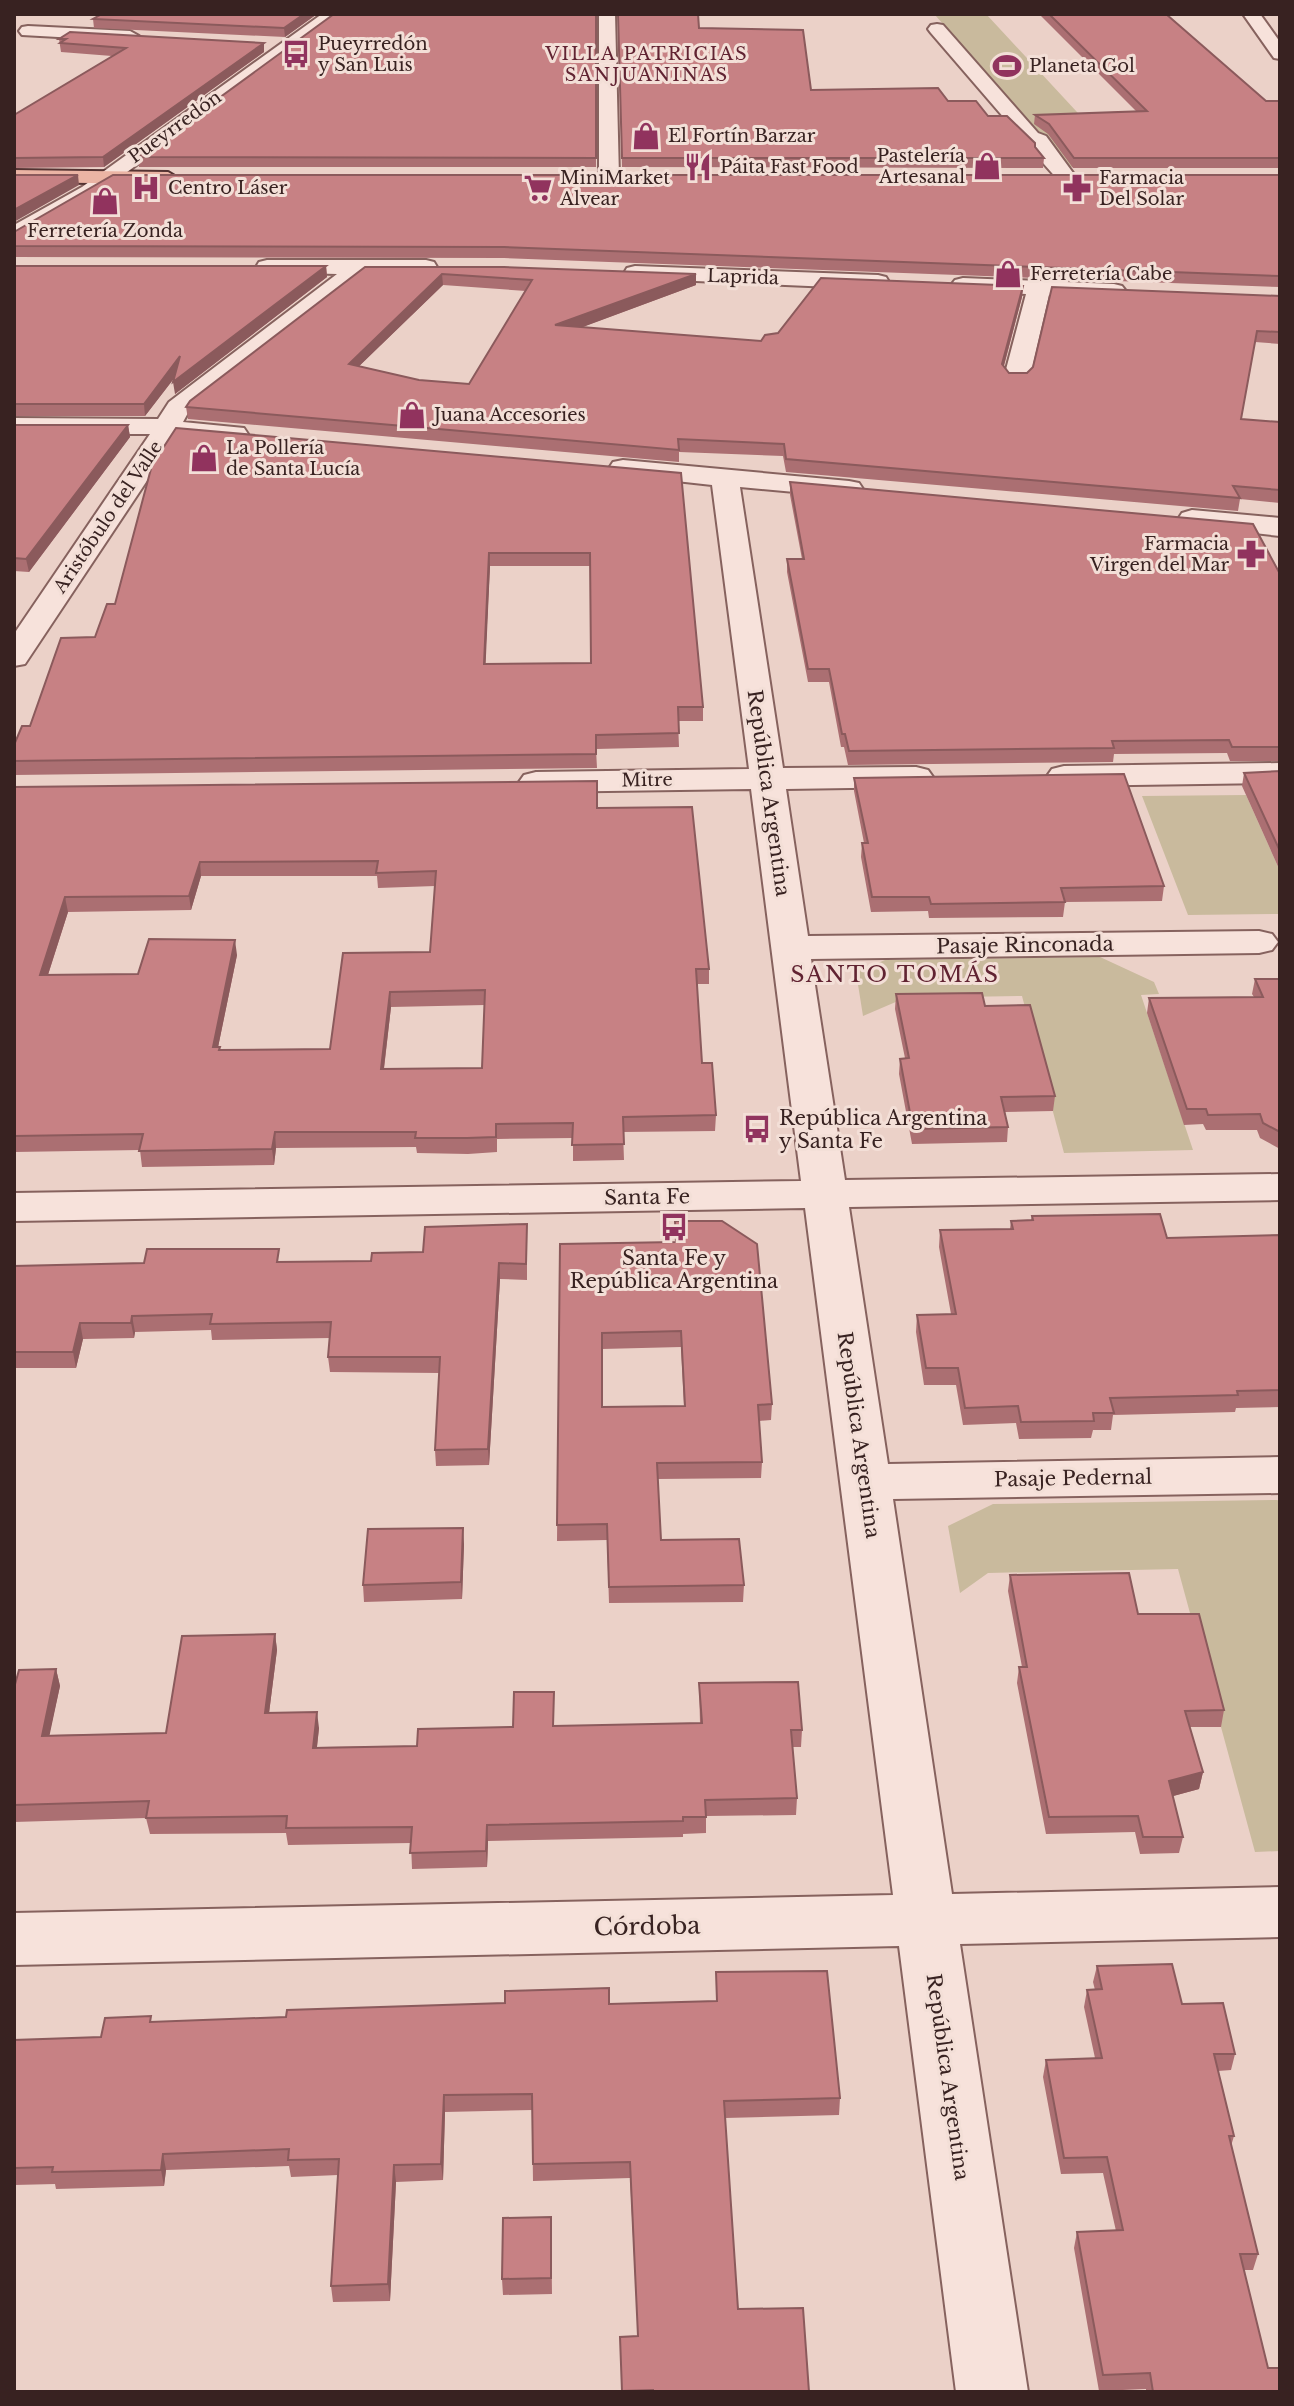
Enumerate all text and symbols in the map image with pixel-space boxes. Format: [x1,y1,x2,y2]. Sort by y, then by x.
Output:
place label: Pueyrredón y San Luis [318,33,428,76]
bus stop icon: Pueyrredón y San Luis [281,39,311,69]
district label: VILLA PATRICIAS SANJUANINAS [544,43,749,86]
sports icon: Planeta Gol [992,51,1022,81]
place label: Planeta Gol [1029,55,1135,77]
street label: Pueyrredón [124,86,226,168]
shop icon: El Fortín Barzar [631,121,661,151]
place label: El Fortín Barzar [668,125,816,147]
place label: Pastelería Artesanal [877,145,965,188]
shop icon: Pastelería Artesanal [972,151,1002,181]
restaurant icon: Páita Fast Food [683,152,713,182]
place label: Páita Fast Food [720,156,859,178]
place label: MiniMarket Alvear [559,167,670,210]
place label: Farmacia Del Solar [1099,167,1184,210]
hospital icon: Centro Láser [131,173,161,203]
supermarket icon: MiniMarket Alvear [523,173,553,203]
pharmacy icon: Farmacia Del Solar [1062,173,1092,203]
place label: Centro Láser [168,177,288,199]
shop icon: Ferretería Zonda [90,186,120,216]
place label: Ferretería Zonda [27,220,183,242]
shop icon: Ferretería Cabe [993,259,1023,289]
place label: Ferretería Cabe [1030,263,1172,285]
street label: Laprida [707,265,779,289]
shop icon: Juana Accesories [397,400,427,430]
place label: Juana Accesories [432,404,586,426]
street label: Aristóbulo del Valle [48,437,167,598]
place label: La Pollería de Santa Lucía [226,437,360,480]
shop icon: La Pollería de Santa Lucía [189,443,219,473]
place label: Farmacia Virgen del Mar [1089,533,1229,576]
pharmacy icon: Farmacia Virgen del Mar [1236,539,1266,569]
street label: República Argentina [743,688,796,899]
street label: Mitre [621,769,673,791]
street label: Pasaje Rinconada [936,931,1115,959]
district label: SANTO TOMÁS [790,960,1000,988]
place label: República Argentina y Santa Fe [779,1106,988,1153]
bus stop icon: República Argentina y Santa Fe [742,1114,772,1144]
street label: Santa Fe [604,1184,690,1210]
bus stop icon: Santa Fe y República Argentina [659,1212,689,1242]
place label: Santa Fe y República Argentina [570,1246,779,1293]
street label: República Argentina [833,1330,886,1541]
street label: Pasaje Pedernal [994,1465,1152,1491]
street label: Córdoba [593,1911,701,1941]
street label: República Argentina [922,1972,975,2183]

